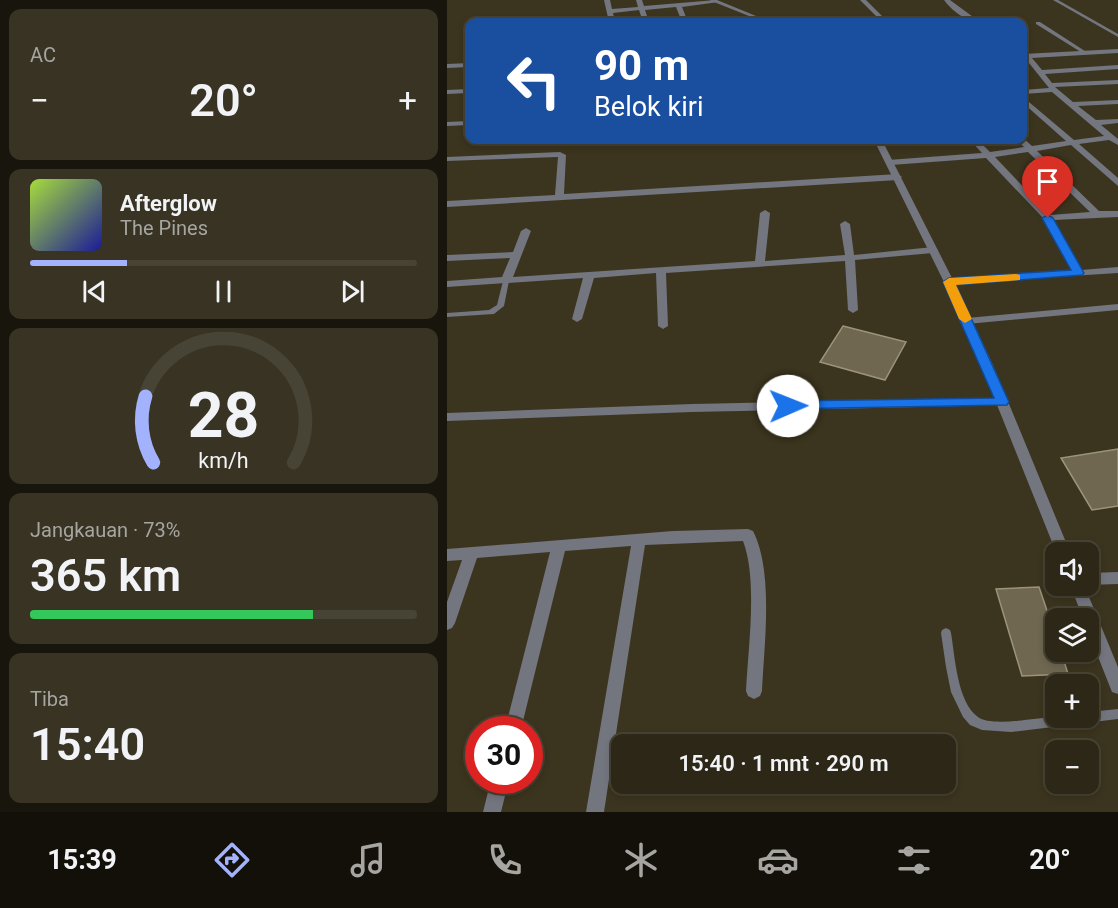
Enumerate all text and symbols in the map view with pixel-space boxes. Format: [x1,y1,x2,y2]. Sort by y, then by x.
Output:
text: 90 m [594,41,689,90]
icon: left [495,42,573,120]
text: AC [30,43,56,67]
text: 20° [189,74,258,127]
text: − [30,81,49,120]
text: + [398,81,417,120]
text: Belok kiri [594,91,703,123]
pin [1022,156,1073,218]
icon: arrive [1031,165,1064,198]
text: Afterglow [120,191,217,216]
text: The Pines [120,216,208,240]
icon: previous [78,275,111,308]
icon: pause [207,275,240,308]
icon: next [336,275,369,308]
position arrow [756,374,820,438]
text: 28 [188,379,259,452]
text: km/h [198,448,249,473]
text: Jangkauan · 73% [30,518,180,542]
map controls [1045,542,1099,794]
button: sound [1045,542,1099,596]
text: 365 km [30,549,181,602]
button: layers [1045,608,1099,662]
button: + [1045,674,1099,728]
text: Tiba [30,687,69,711]
speed limit sign: 30 [465,716,543,794]
text: 15:40 [30,718,145,771]
button: − [1045,740,1099,794]
text: 15:40 · 1 mnt · 290 m [678,751,889,776]
icon: directions [211,839,253,881]
icon: music [347,839,389,881]
icon: phone [484,839,526,881]
icon: climate [620,839,662,881]
icon: car [757,839,799,881]
icon: filters [893,839,935,881]
text: 15:39 [47,844,117,876]
text: 20° [1029,844,1071,876]

